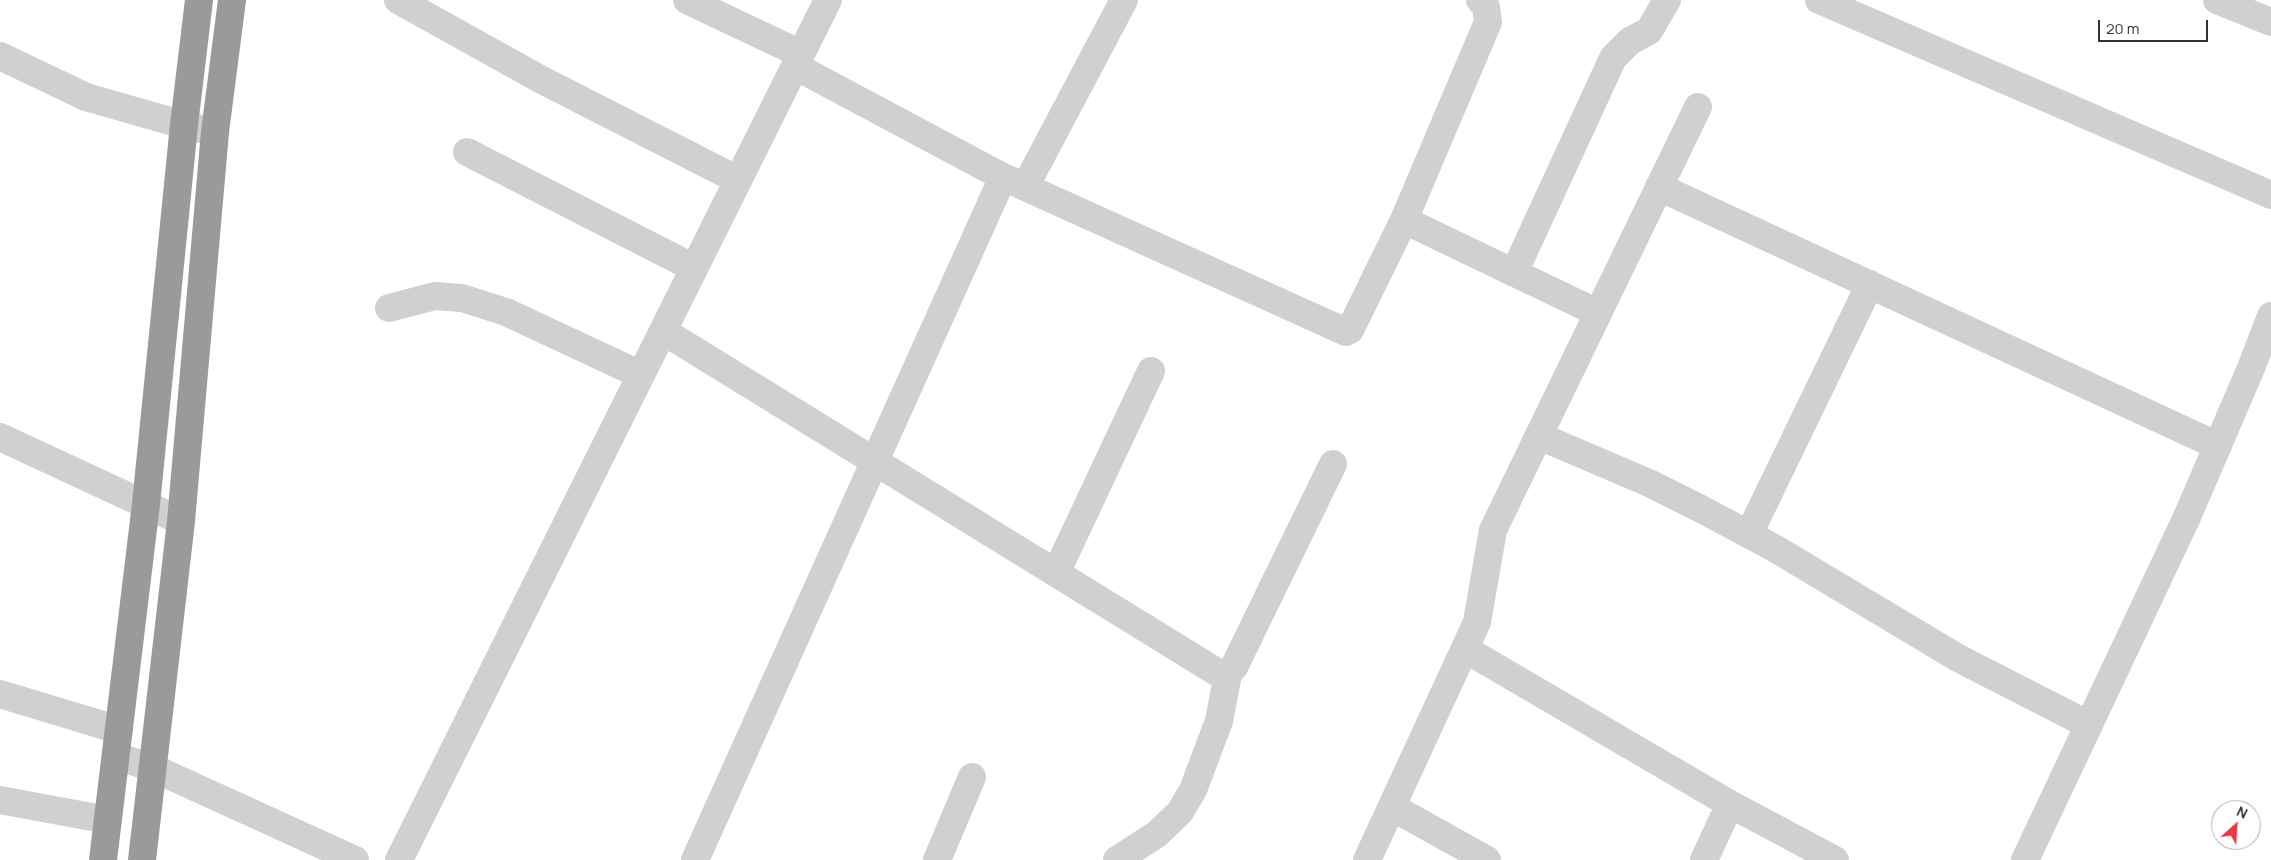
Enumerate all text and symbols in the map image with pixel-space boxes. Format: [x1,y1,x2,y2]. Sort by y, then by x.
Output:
scale bar [2101,10,2211,42]
text: 20 m [2106,18,2139,39]
north arrow [2211,800,2261,850]
text: N [2234,801,2251,823]

